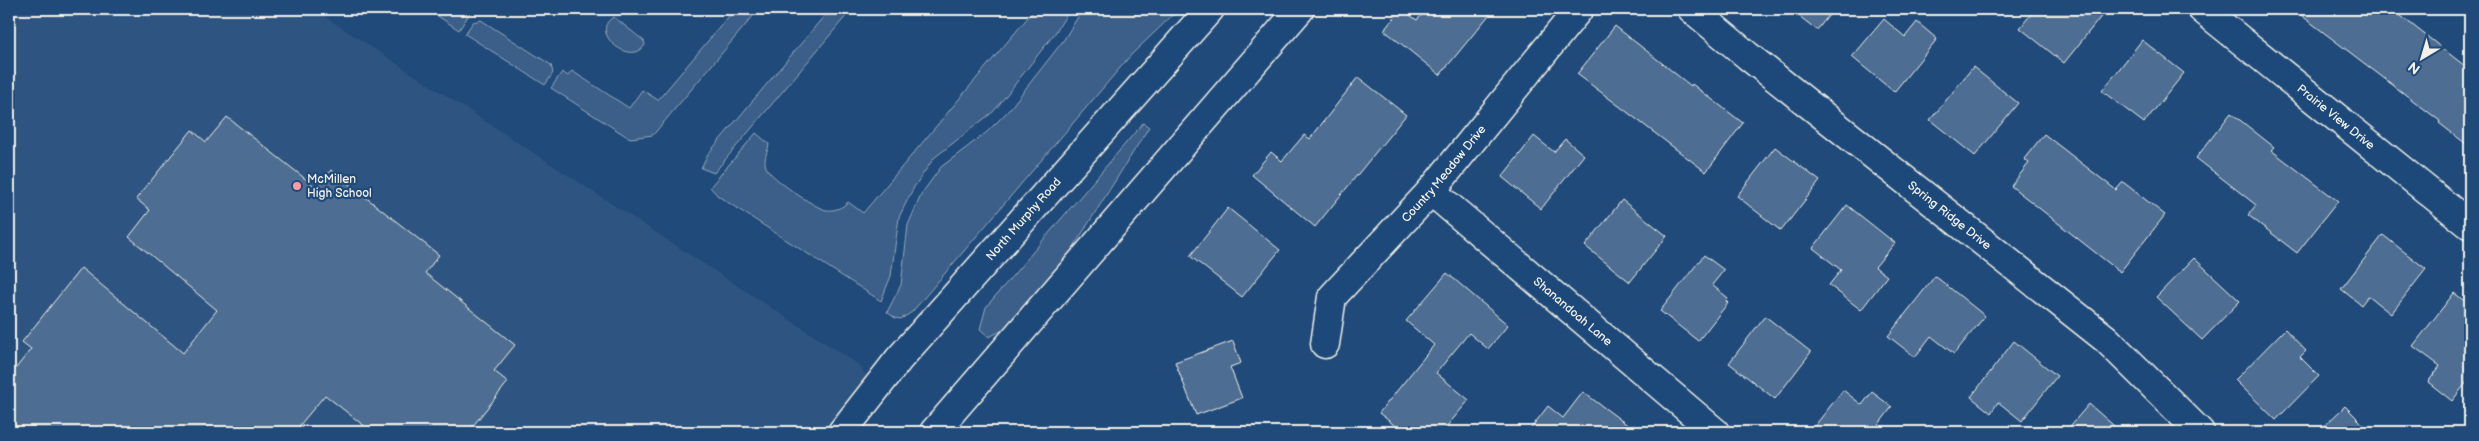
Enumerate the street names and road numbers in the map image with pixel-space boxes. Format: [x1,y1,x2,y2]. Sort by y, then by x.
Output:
street label: Prairie View Drive [2294,81,2378,153]
street label: Country Meadow Drive [1398,122,1489,225]
street label: North Murphy Road [983,174,1064,263]
street label: Spring Ridge Drive [1905,178,1994,253]
street label: Shanandoah Lane [1530,274,1615,349]

